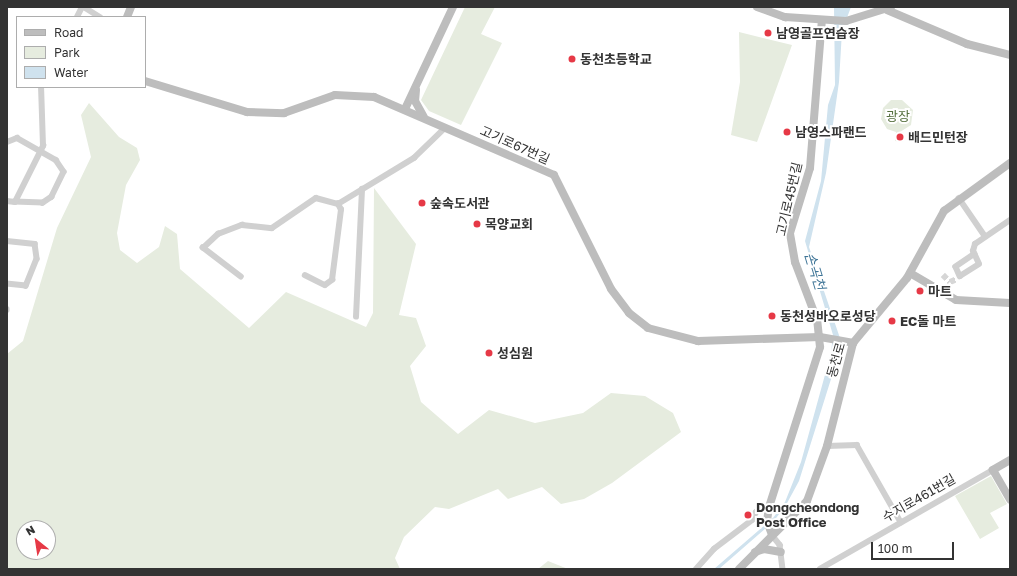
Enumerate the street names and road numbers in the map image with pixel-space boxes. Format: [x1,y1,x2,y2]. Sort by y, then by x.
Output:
street label: 고기로67번길 [478,123,552,167]
street label: 고기로45번길 [773,161,805,237]
street label: 동천로 [824,341,848,379]
street label: 수지로461번길 [880,471,958,525]

